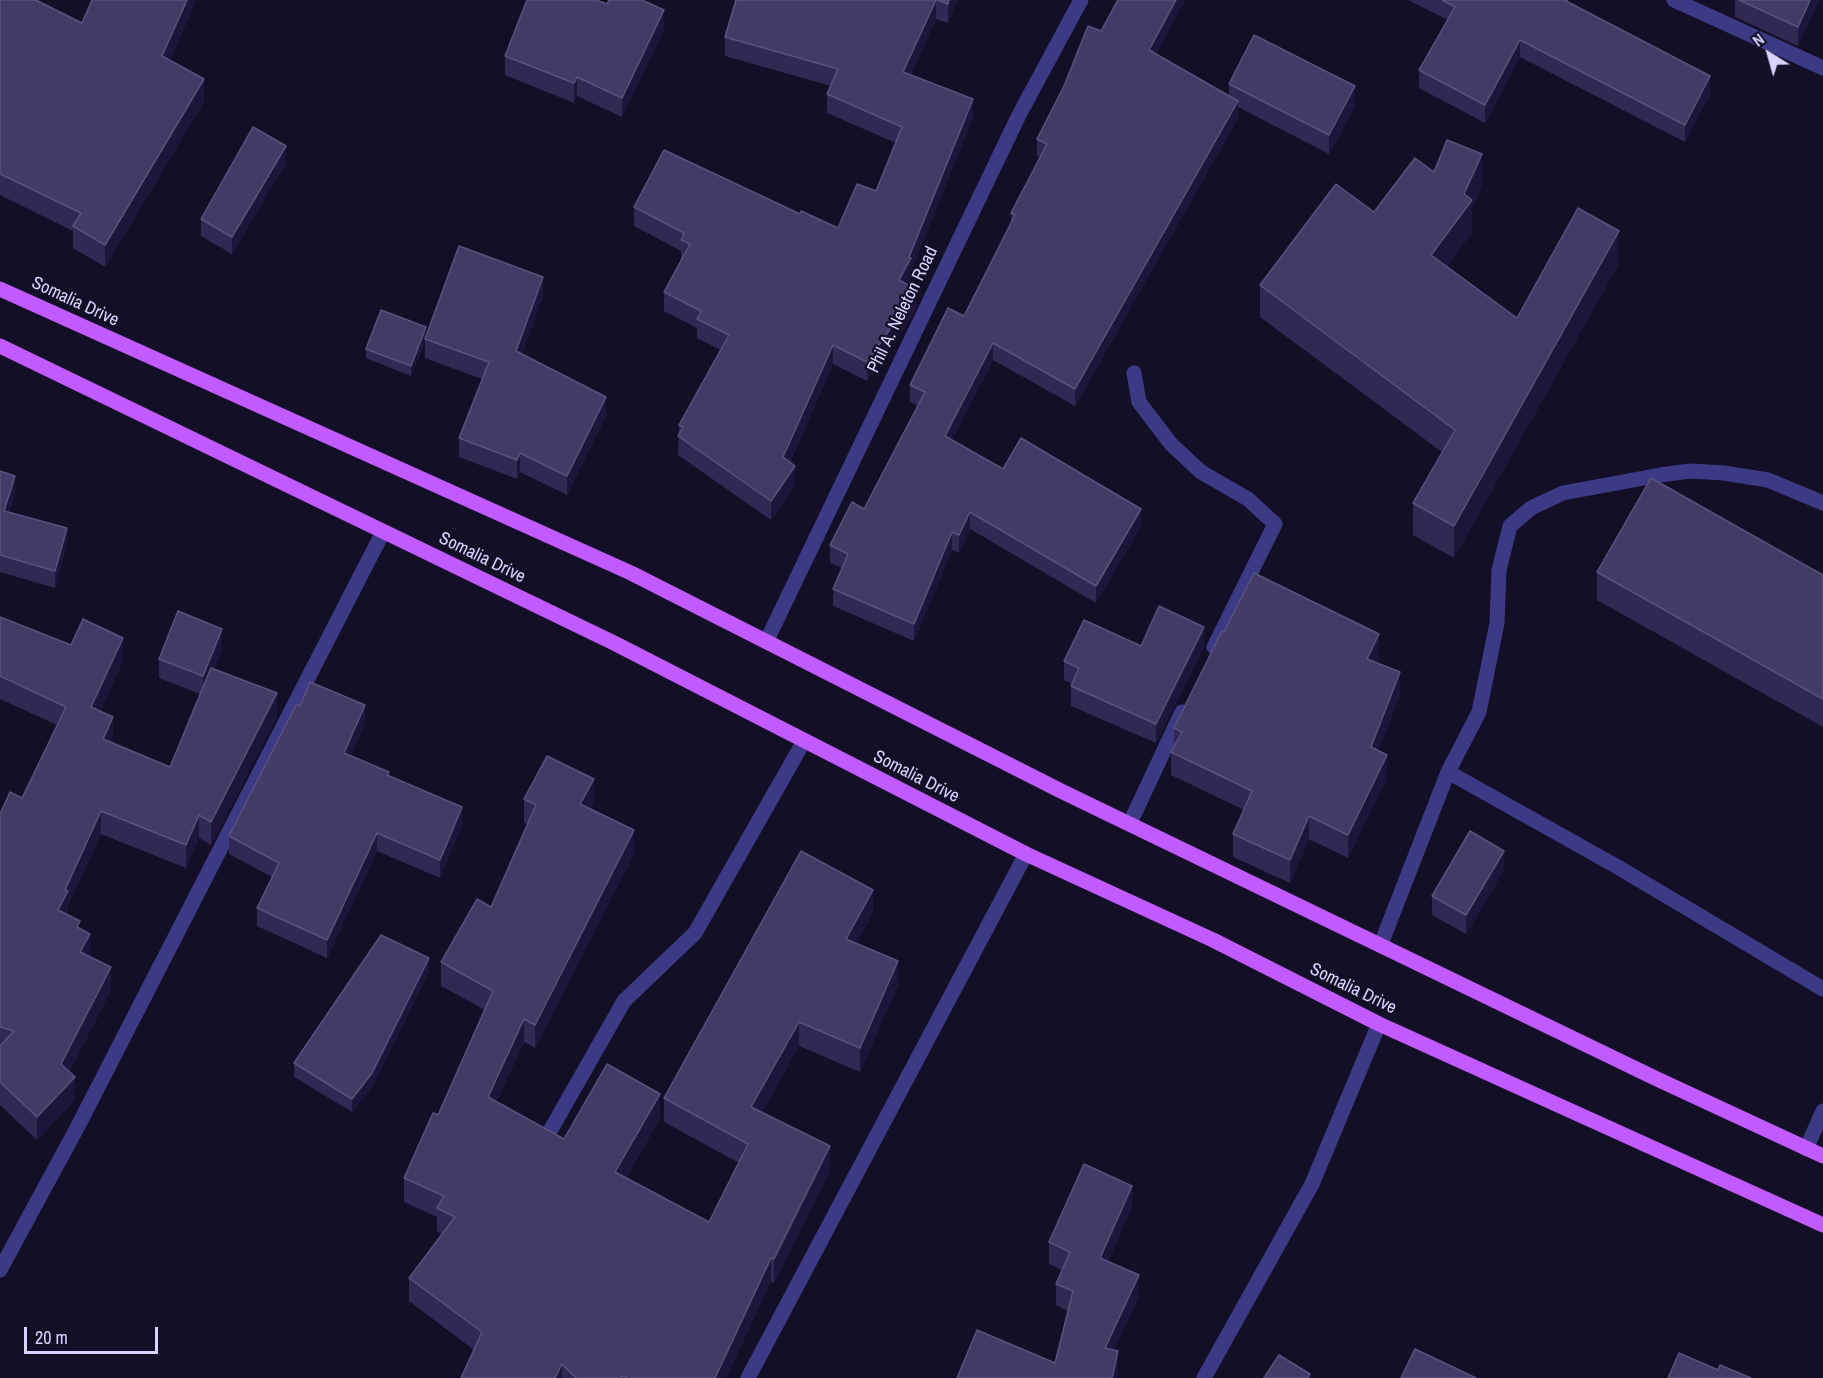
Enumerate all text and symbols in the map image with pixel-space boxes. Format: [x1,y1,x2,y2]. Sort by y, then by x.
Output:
north arrow [1739,24,1799,84]
text: N [1748,28,1769,51]
street label: Phil A. Neleton Road [863,243,943,377]
street label: Somalia Drive [28,272,122,332]
street label: Somalia Drive [435,528,529,588]
street label: Somalia Drive [869,746,963,808]
street label: Somalia Drive [1306,959,1400,1019]
scale bar [27,1315,160,1353]
text: 20 m [35,1325,68,1350]

